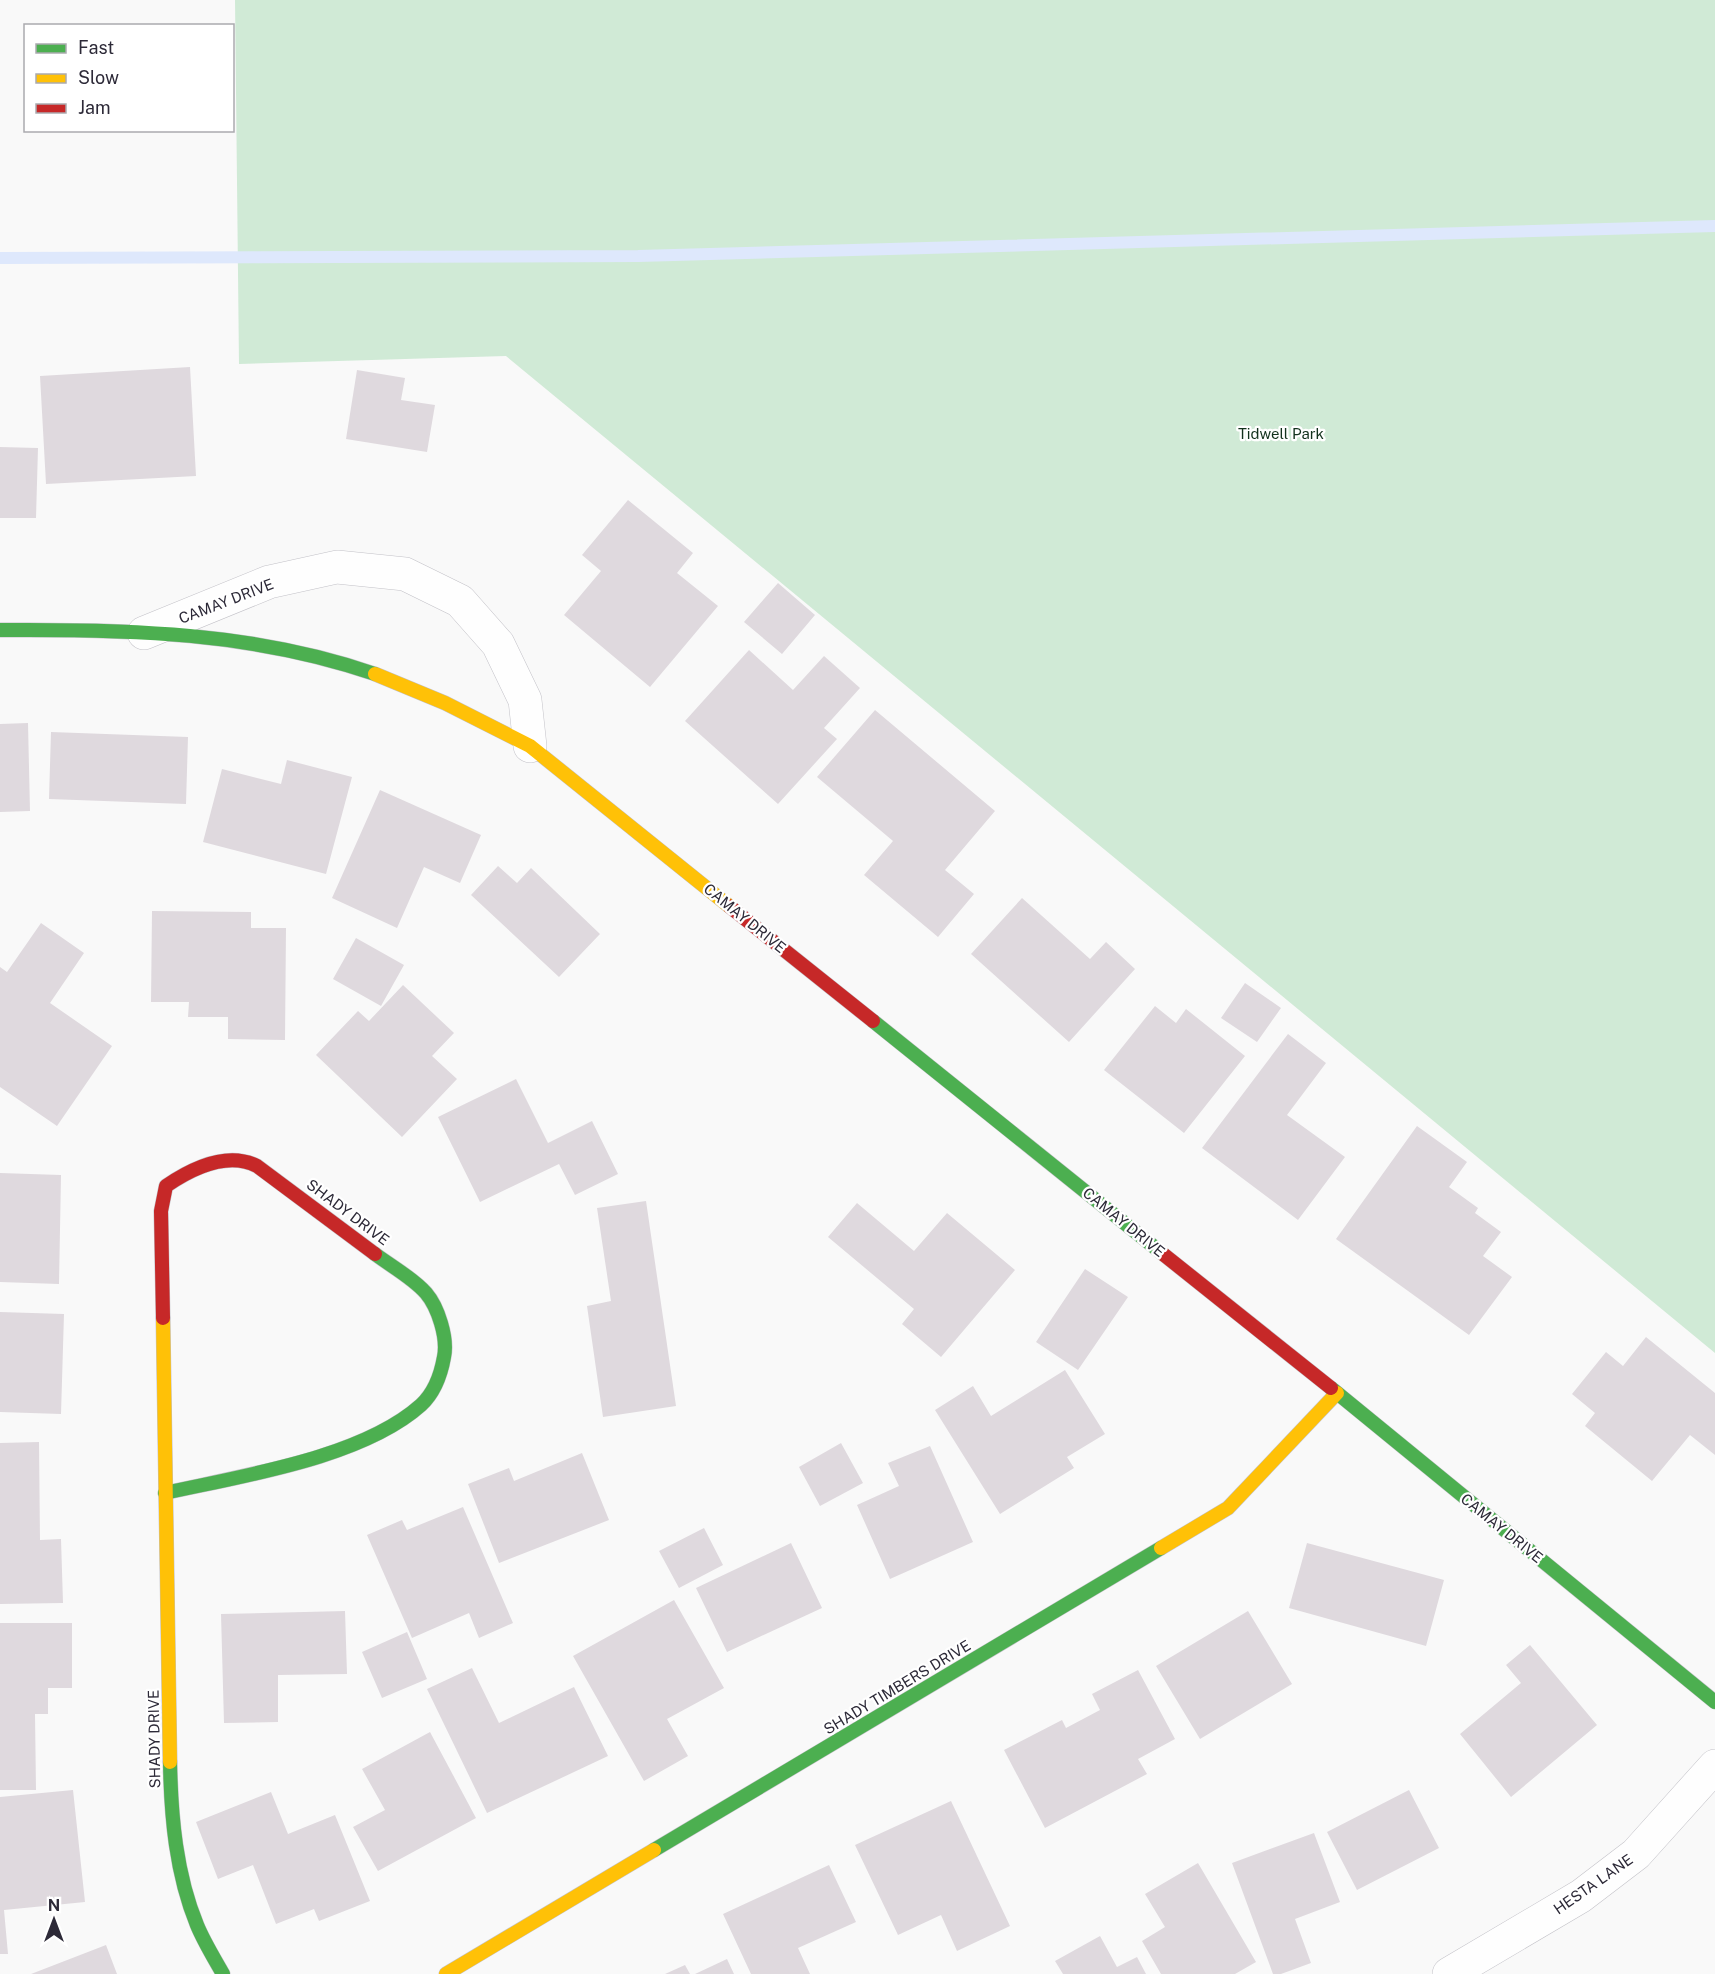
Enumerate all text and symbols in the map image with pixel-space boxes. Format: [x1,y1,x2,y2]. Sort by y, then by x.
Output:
legend [24,24,234,132]
text: Fast [78,37,114,58]
text: Slow [78,67,119,88]
text: Jam [78,97,111,118]
park label: Tidwell Park [1238,425,1324,442]
street label: CAMAY DRIVE [176,575,276,627]
street label: CAMAY DRIVE [701,880,789,956]
street label: SHADY DRIVE [303,1176,393,1248]
street label: CAMAY DRIVE [1080,1184,1168,1260]
street label: CAMAY DRIVE [1458,1490,1546,1566]
street label: SHADY TIMBERS DRIVE [821,1636,973,1738]
street label: SHADY DRIVE [145,1690,163,1788]
street label: HESTA LANE [1550,1850,1636,1918]
north arrow [24,1890,84,1950]
text: N [48,1896,60,1915]

